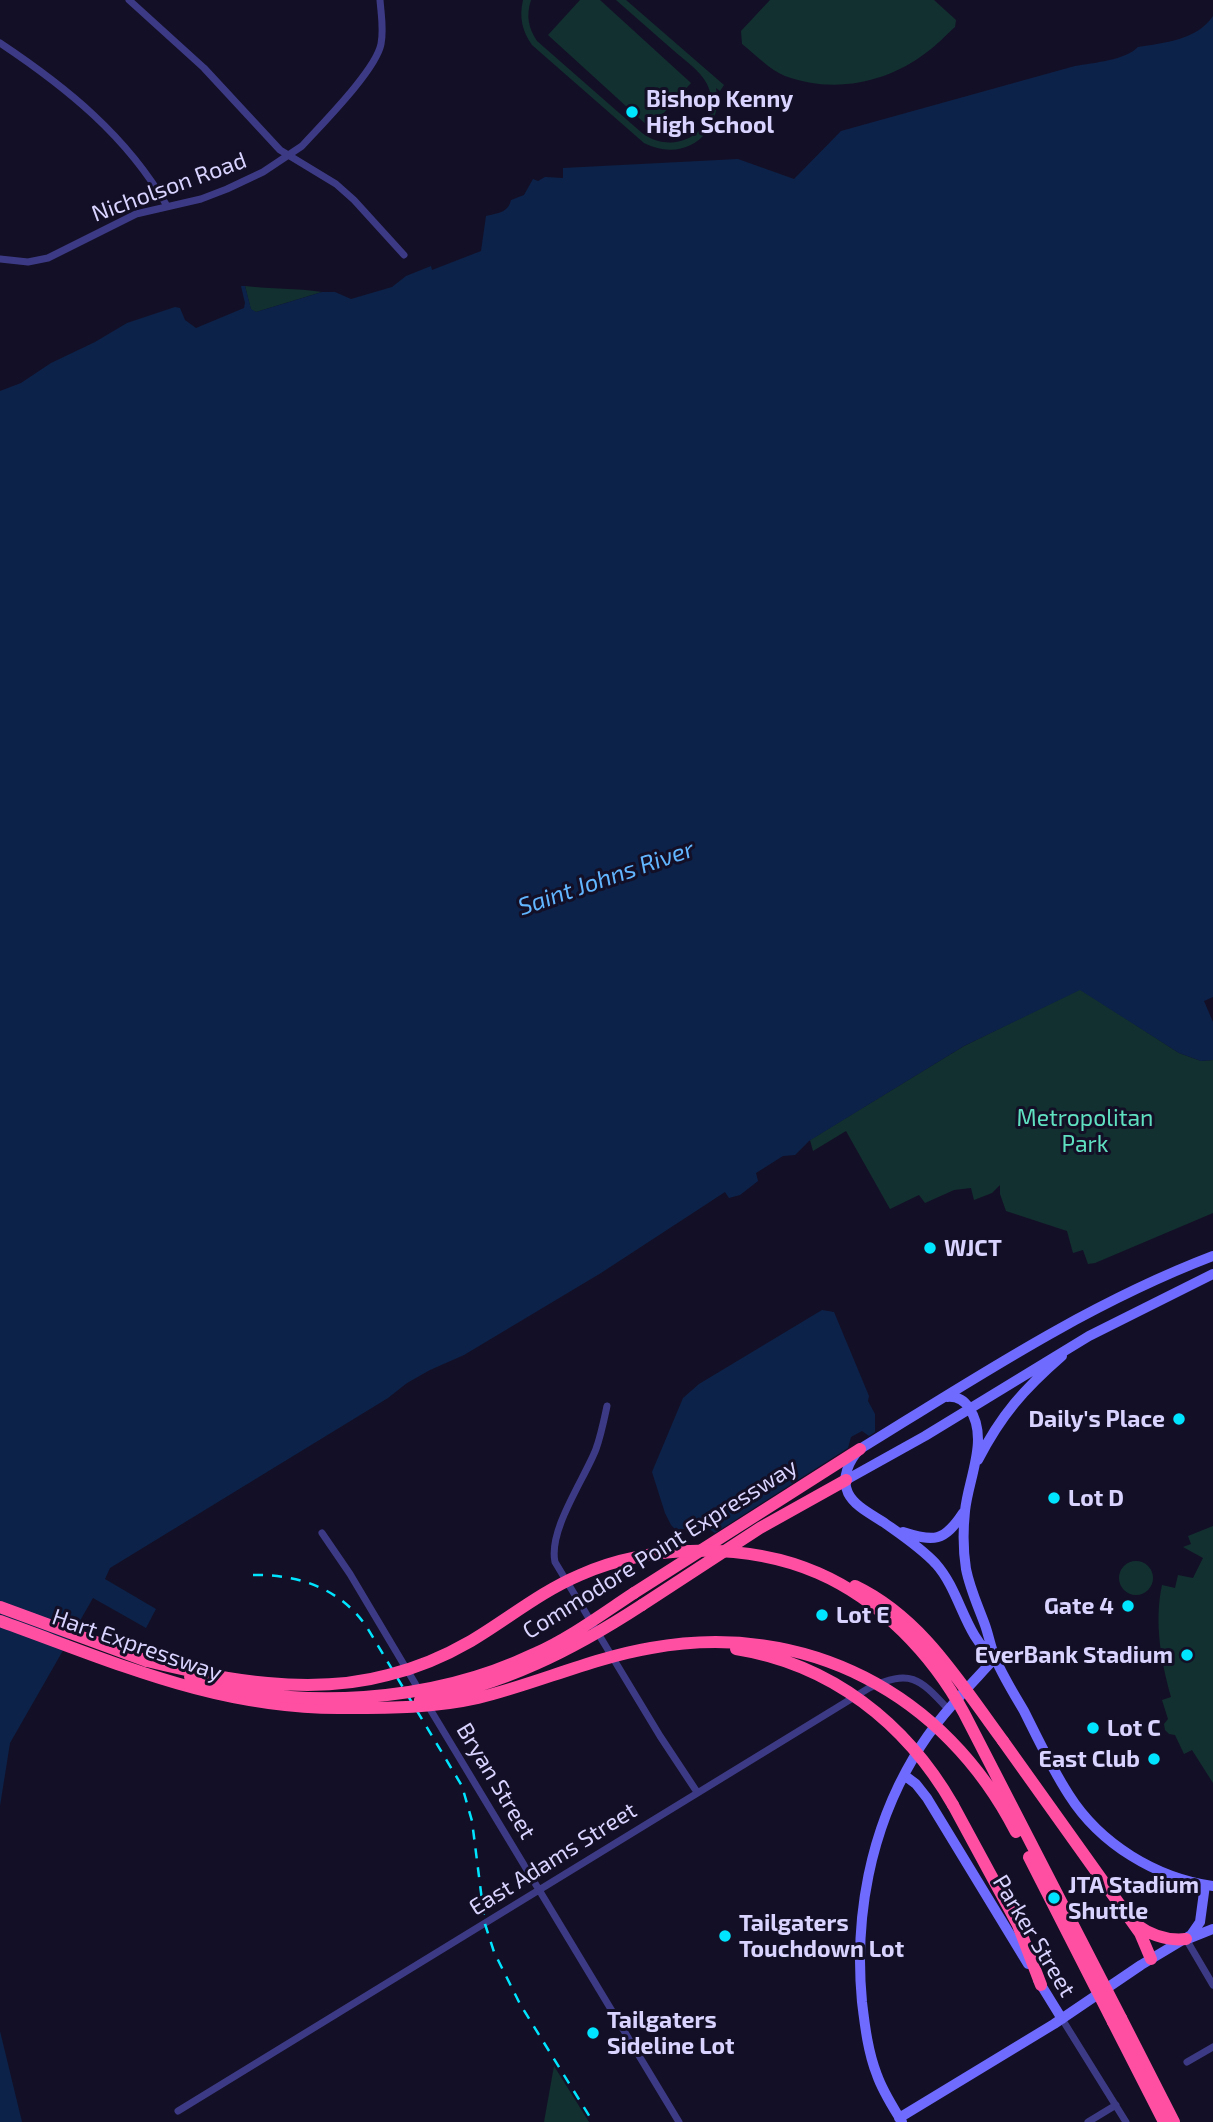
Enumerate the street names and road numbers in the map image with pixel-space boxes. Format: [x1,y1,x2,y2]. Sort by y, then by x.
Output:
street label: Nicholson Road [88,146,250,228]
street label: Commodore Point Expressway [518,1453,802,1645]
street label: Hart Expressway [48,1603,226,1687]
street label: Bryan Street [451,1718,541,1844]
street label: East Adams Street [464,1796,642,1922]
street label: Parker Street [987,1870,1081,2002]

